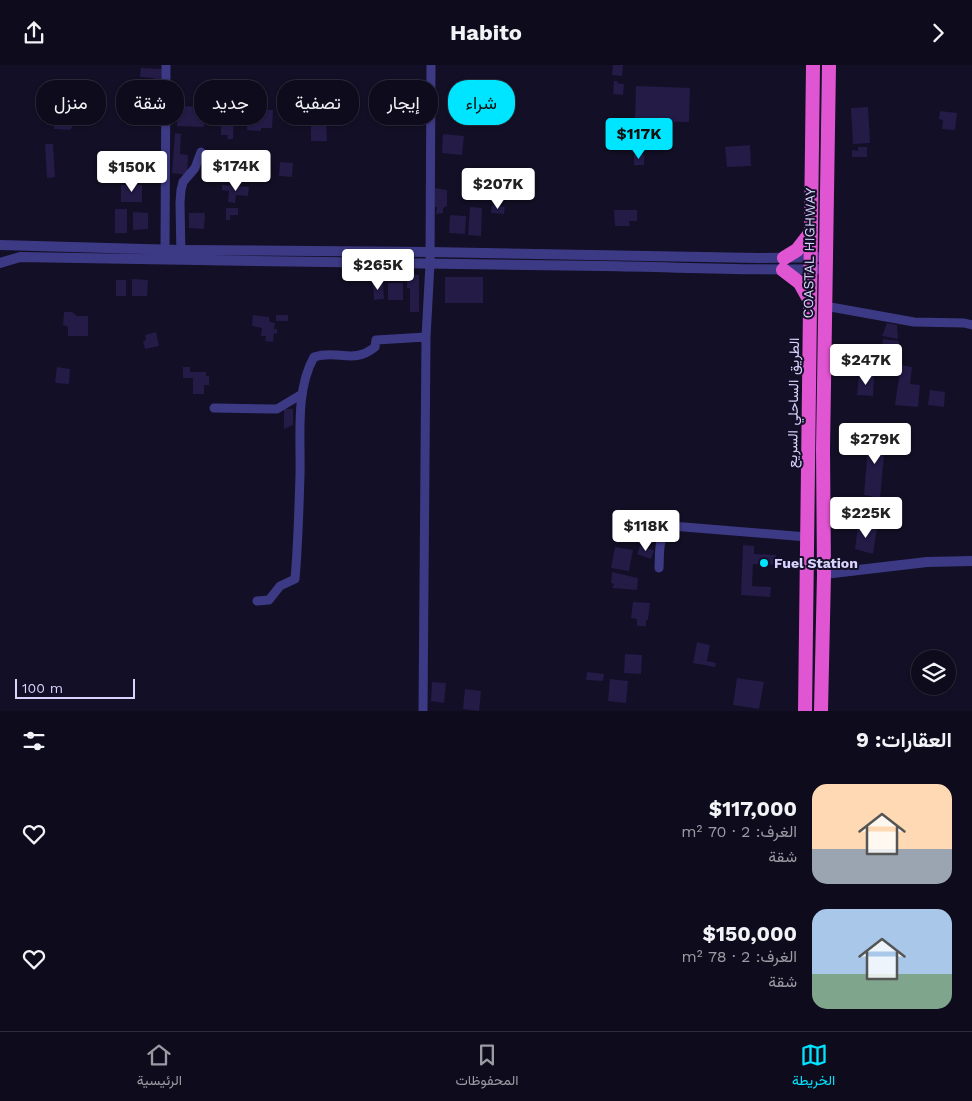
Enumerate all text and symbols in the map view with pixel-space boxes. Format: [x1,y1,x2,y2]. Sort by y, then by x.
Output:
icon: share [20,19,48,47]
icon: forward [924,19,952,47]
text: Habito [450,20,522,45]
chip: منزل [36,80,106,125]
chip: شقة [116,80,184,125]
chip: جديد [194,80,267,125]
chip: تصفية [277,80,359,125]
chip: إيجار [369,80,438,125]
chip: شراء [448,80,515,125]
pin: $117K [604,117,674,160]
text: $117K [617,124,661,143]
pin: $174K [201,149,271,192]
pin: $150K [97,151,167,193]
text: $174K [213,156,259,175]
text: $150K [108,157,156,176]
pin: $207K [463,167,533,210]
text: $207K [473,174,523,193]
street label: COASTAL HIGHWAY [800,188,818,318]
pin: $265K [343,249,413,291]
text: $265K [353,255,403,274]
street label: الطريق الساحلي السريع [784,338,806,468]
pin: $247K [831,343,901,386]
text: $247K [841,350,891,369]
pin: $279K [840,423,910,465]
text: $279K [850,429,900,448]
pin: $225K [831,497,901,539]
text: $225K [841,503,891,522]
pin: $118K [611,509,681,552]
text: $118K [623,516,669,535]
place label: Fuel Station [774,555,858,571]
marker: Fuel Station [758,557,770,569]
map controls [911,650,956,695]
button: layers [911,650,956,695]
scale bar [15,676,135,699]
text: 100 m [22,680,63,696]
icon: filters [20,727,48,755]
text: العقارات: 9 [856,727,952,752]
text: $117,000 [709,796,797,821]
icon: home [852,804,912,864]
icon: heart [20,820,48,848]
text: الغرف: 2 · 70 m² [681,822,797,841]
text: شقة [768,847,797,866]
text: $150,000 [702,921,797,946]
icon: home [852,929,912,989]
icon: heart [20,945,48,973]
text: الغرف: 2 · 78 m² [681,947,797,966]
text: شقة [768,972,797,991]
tab: الرئيسية [137,1041,182,1093]
tab: المحفوظات [455,1041,519,1093]
tab: الخريطة [792,1041,835,1093]

